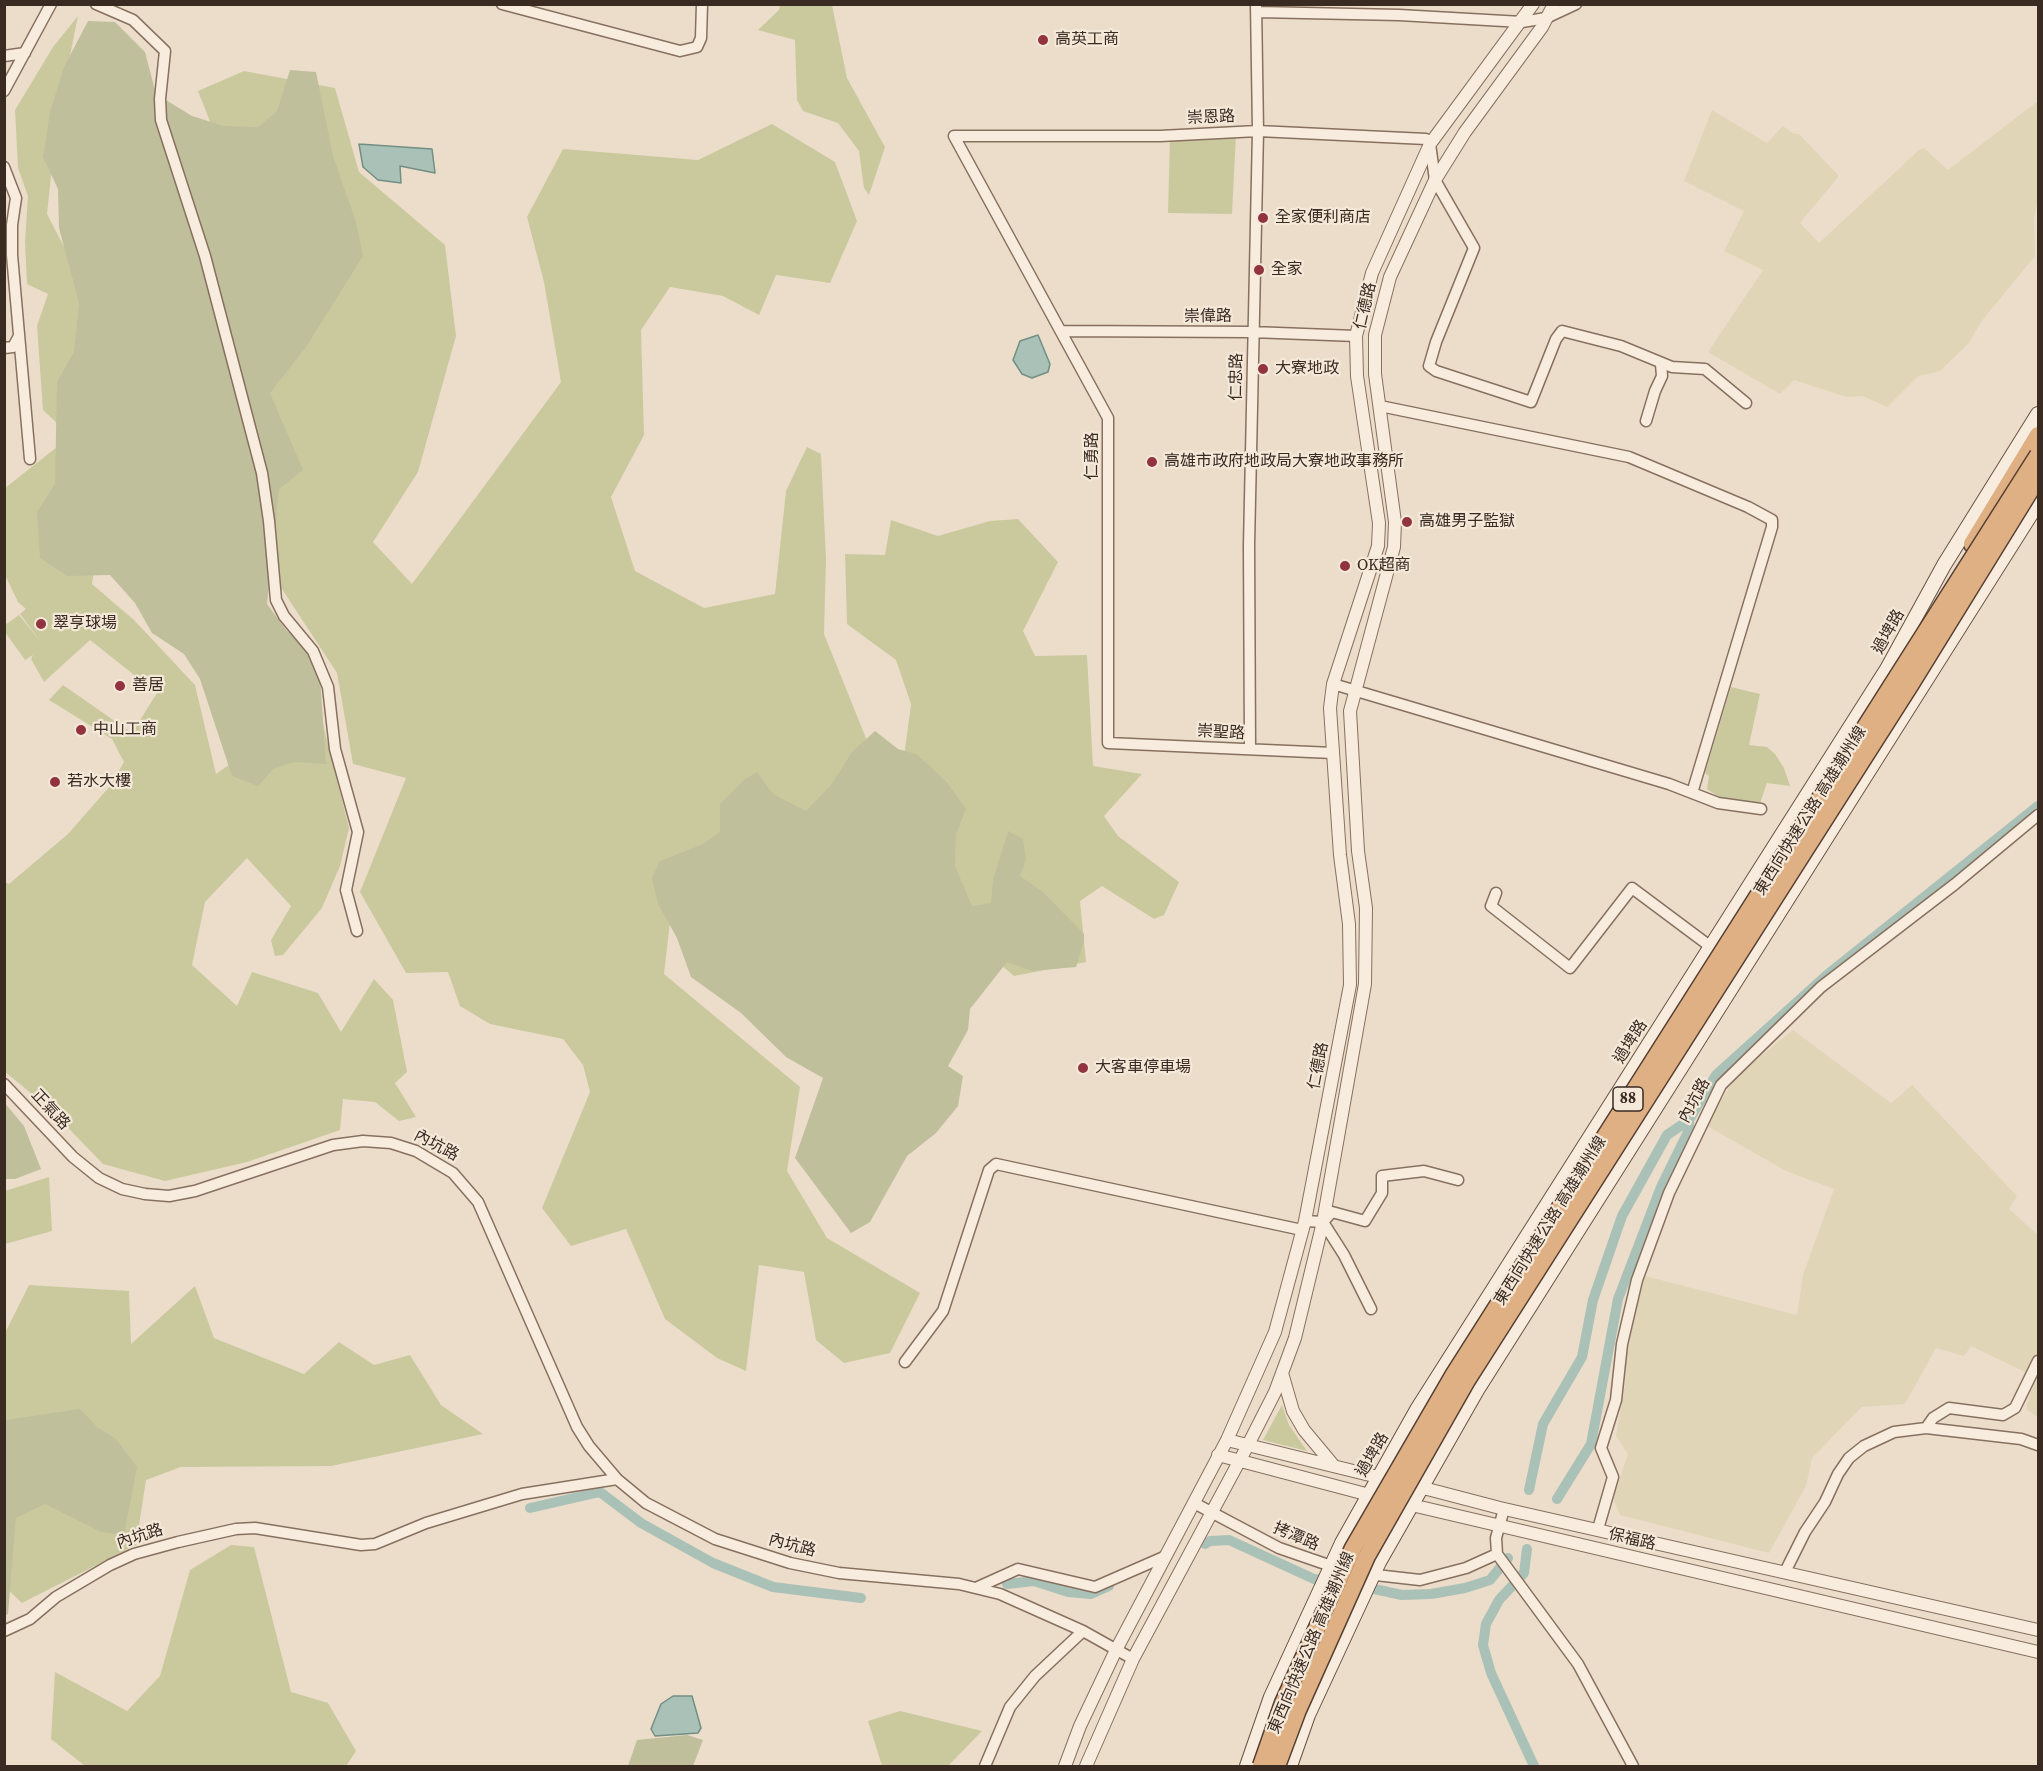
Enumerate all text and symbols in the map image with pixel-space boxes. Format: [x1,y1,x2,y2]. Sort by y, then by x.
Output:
place label: 高英工商 [1055,30,1119,50]
marker: 高英工商 [1036,33,1050,47]
street label: 崇恩路 [1187,107,1235,129]
place label: 全家便利商店 [1275,208,1371,228]
marker: 全家便利商店 [1256,211,1270,225]
place label: 全家 [1271,260,1303,280]
marker: 全家 [1252,263,1266,277]
street label: 仁德路 [1351,280,1381,332]
street label: 崇偉路 [1184,307,1232,327]
street label: 仁忠路 [1227,353,1247,401]
place label: 大寮地政 [1275,359,1339,379]
marker: 大寮地政 [1256,362,1270,376]
street label: 仁勇路 [1083,432,1103,480]
place label: 高雄市政府地政局大寮地政事務所 [1164,452,1404,472]
marker: 高雄市政府地政局大寮地政事務所 [1145,455,1159,469]
place label: 高雄男子監獄 [1419,512,1515,532]
marker: 高雄男子監獄 [1400,515,1414,529]
place label: OK超商 [1357,556,1411,576]
marker: OK超商 [1338,559,1352,573]
street label: 過埤路 [1869,606,1909,658]
place label: 翠亨球場 [53,614,117,634]
marker: 翠亨球場 [34,617,48,631]
place label: 善居 [132,676,164,696]
marker: 善居 [113,679,127,693]
place label: 中山工商 [93,720,157,740]
street label: 崇聖路 [1197,722,1245,744]
marker: 中山工商 [74,723,88,737]
street label: 東西向快速公路 高雄潮州線 [1751,723,1871,899]
place label: 若水大樓 [67,772,131,792]
marker: 若水大樓 [48,775,62,789]
street label: 過埤路 [1610,1017,1652,1067]
street label: 仁德路 [1305,1041,1333,1091]
place label: 大客車停車場 [1095,1058,1191,1078]
marker: 大客車停車場 [1076,1061,1090,1075]
street label: 內坑路 [1675,1075,1715,1127]
street label: 正氣路 [27,1086,73,1134]
road number: 88 [1613,1087,1643,1111]
street label: 內坑路 [410,1126,462,1166]
street label: 東西向快速公路 高雄潮州線 [1491,1133,1611,1309]
street label: 過埤路 [1353,1429,1393,1481]
street label: 拷潭路 [1270,1519,1322,1555]
street label: 內坑路 [114,1520,166,1554]
street label: 保福路 [1606,1525,1658,1555]
street label: 內坑路 [766,1531,818,1561]
street label: 東西向快速公路 高雄潮州線 [1265,1549,1359,1737]

